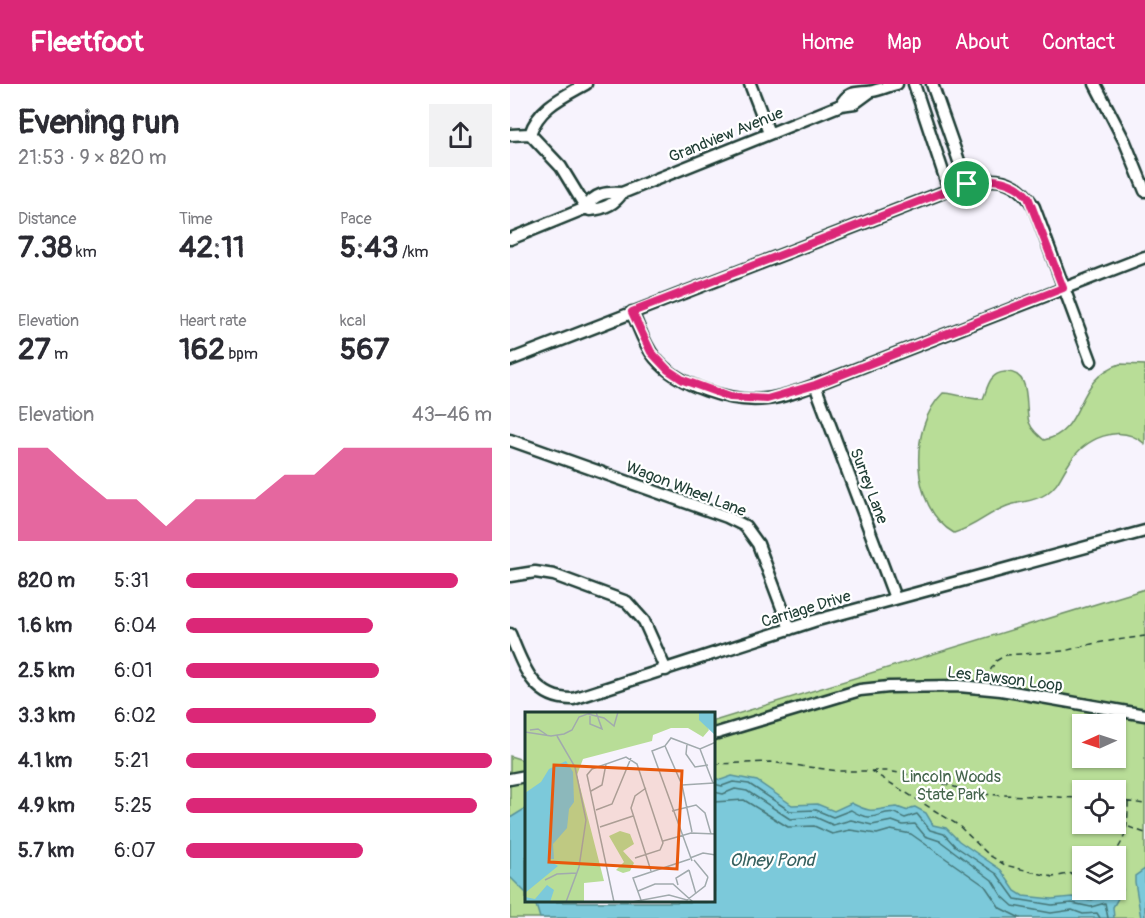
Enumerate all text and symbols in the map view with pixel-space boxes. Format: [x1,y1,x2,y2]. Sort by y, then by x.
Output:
text: Fleetfoot [30,25,143,60]
text: Home [801,29,854,56]
text: Map [887,29,922,56]
text: About [955,29,1009,56]
text: Contact [1042,29,1115,56]
text: Evening run [18,102,179,143]
street label: Grandview Avenue [666,103,786,167]
button: share [429,104,492,167]
text: 21:53 · 9 × 820 m [18,145,166,170]
pin [941,158,992,209]
icon: arrive [950,167,983,200]
text: Distance [18,209,77,229]
text: Time [179,209,212,229]
text: Pace [340,209,372,229]
text: 7.38 [18,229,72,266]
text: 42:11 [179,229,245,266]
text: 5:43 [340,229,398,266]
text: km [72,242,97,262]
text: /km [398,242,429,262]
text: Elevation [18,311,79,331]
text: Heart rate [179,311,246,331]
text: kcal [340,311,366,331]
text: 27 [18,331,51,368]
text: 162 [179,331,225,368]
text: 567 [340,331,389,368]
text: m [51,344,68,364]
text: bpm [225,344,258,364]
text: Elevation [18,402,94,427]
text: 43–46 m [412,402,492,427]
street label: Surrey Lane [845,445,893,527]
street label: Wagon Wheel Lane [623,457,749,521]
text: 820 m [18,568,75,593]
text: 5:31 [114,568,149,593]
street label: Carriage Drive [759,586,853,632]
text: 1.6 km [18,613,72,638]
text: 6:04 [114,613,156,638]
text: 2.5 km [18,658,75,683]
text: 6:01 [114,658,152,683]
street label: Les Pawson Loop [946,662,1064,696]
text: 3.3 km [18,703,75,728]
text: 6:02 [114,703,156,728]
inset map [525,712,716,903]
north arrow [1072,714,1126,768]
map controls [1072,714,1126,900]
text: 4.1 km [18,748,72,773]
text: 5:21 [114,748,149,773]
park label: Lincoln Woods State Park [901,767,1001,805]
button: locate [1072,780,1126,834]
text: 4.9 km [18,793,75,818]
text: 5:25 [114,793,152,818]
text: 5.7 km [18,838,74,863]
text: 6:07 [114,838,155,863]
button: layers [1072,846,1126,900]
water label: Olney Pond [730,849,817,872]

